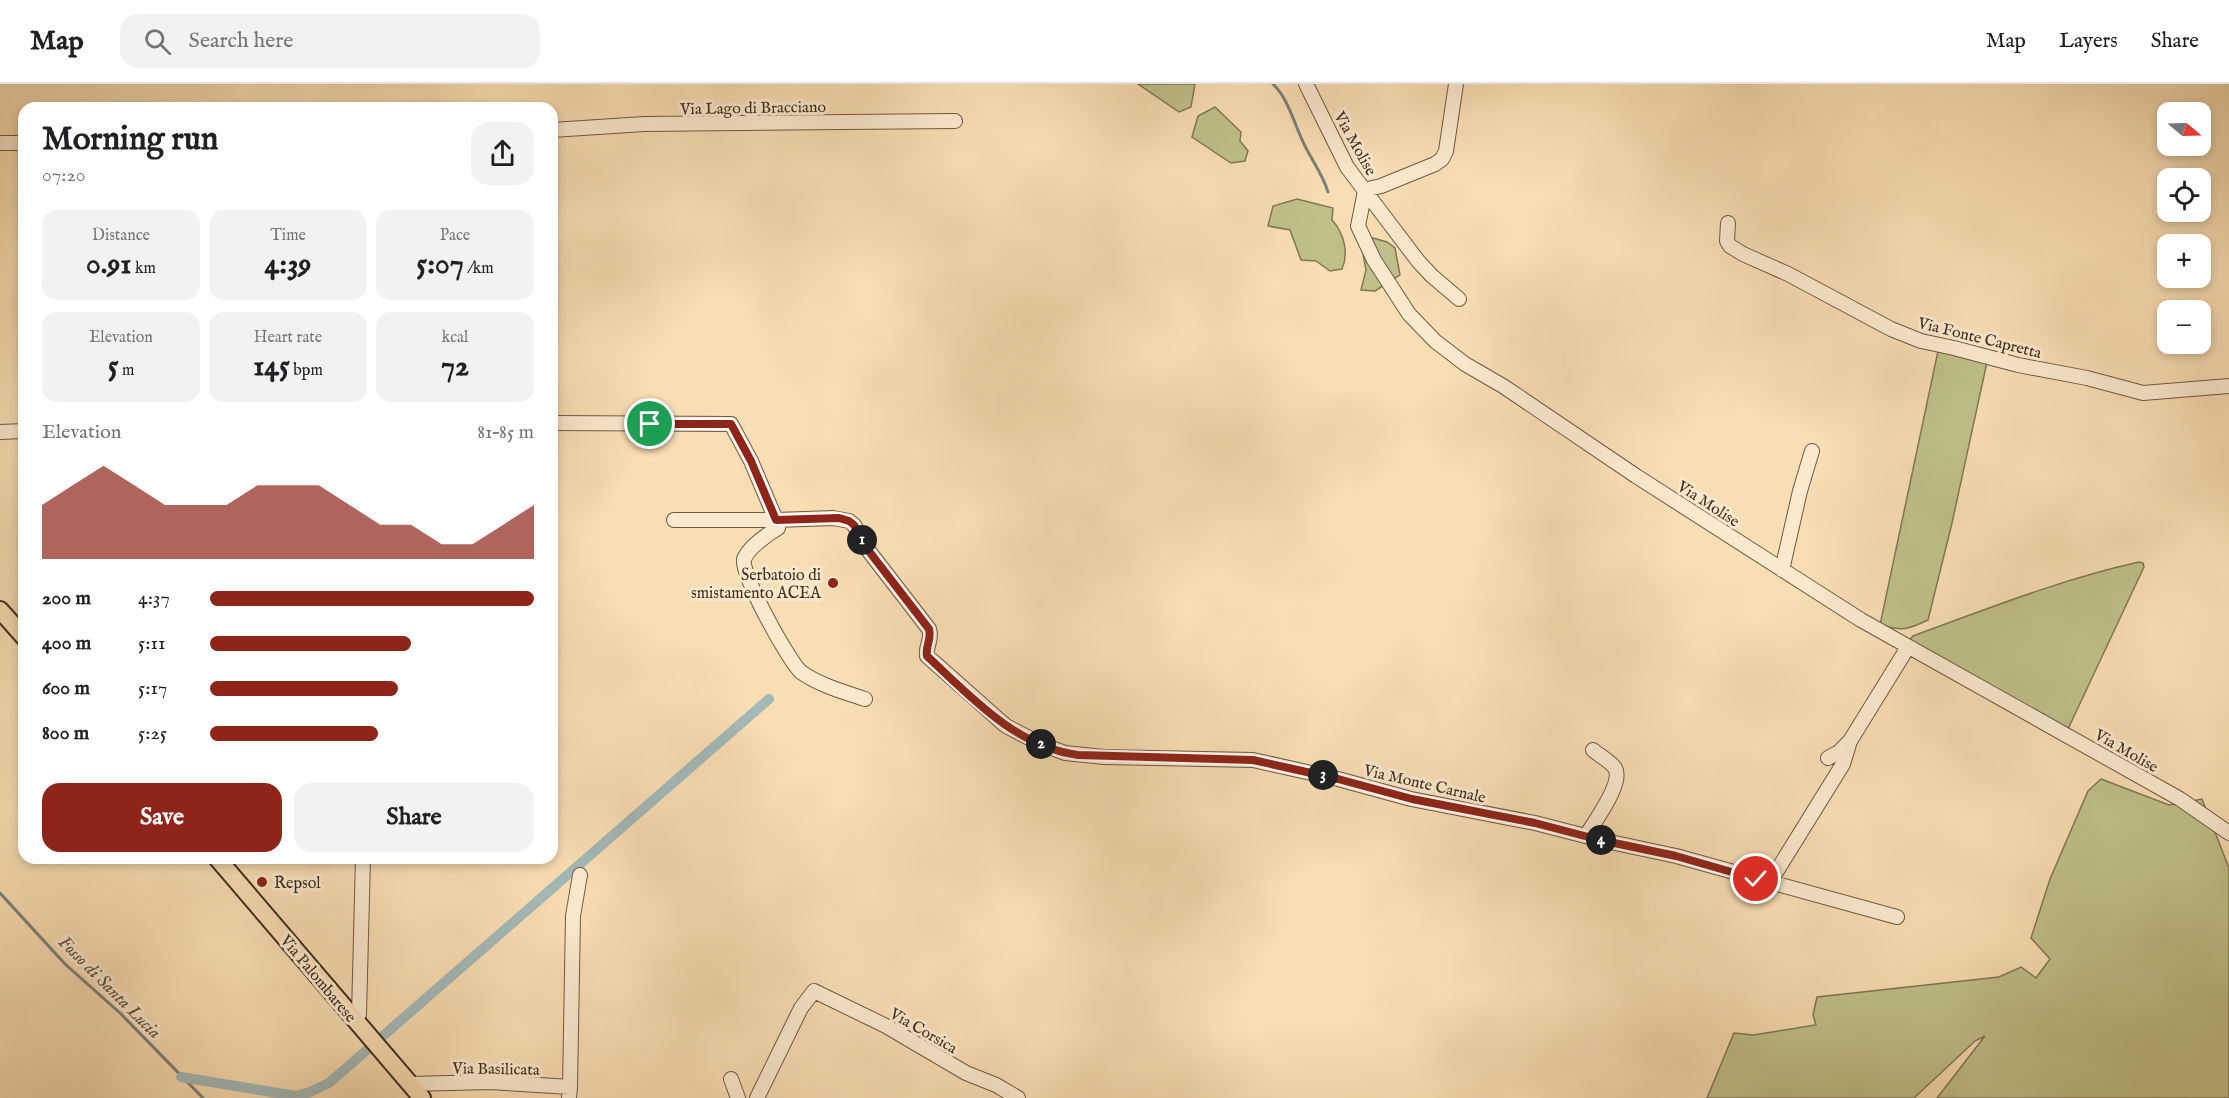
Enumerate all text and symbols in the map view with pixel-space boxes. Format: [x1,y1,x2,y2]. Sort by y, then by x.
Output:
search box [120,14,540,68]
text: Map [30,24,84,59]
icon: search [141,25,174,58]
text: Search here [189,27,293,55]
text: Map [1986,28,2026,55]
text: Layers [2059,28,2118,55]
text: Share [2151,28,2199,55]
street label: Via Lago di Bracciano [679,98,827,120]
north arrow [2157,102,2211,156]
map controls [2157,102,2211,354]
street label: Via Molise [1328,108,1380,180]
text: Morning run [42,119,218,161]
button: share [471,122,534,185]
text: 07:20 [42,163,86,188]
button: locate [2157,168,2211,222]
text: Distance [92,226,150,246]
text: Time [270,226,306,246]
text: Pace [440,226,470,246]
button: + [2157,234,2211,288]
text: 0.91 [86,246,131,284]
text: 4:39 [265,246,311,284]
text: 5:07 [416,246,464,284]
text: km [131,259,156,279]
text: /km [464,259,494,279]
button: − [2157,300,2211,354]
street label: Via Fonte Capretta [1915,314,2043,364]
text: Elevation [89,328,153,348]
text: Heart rate [254,328,322,348]
text: kcal [442,328,468,348]
text: 5 [108,348,119,386]
text: 145 [253,348,290,386]
text: 72 [441,348,469,386]
text: m [119,361,134,381]
text: bpm [290,361,323,381]
pin [624,398,675,449]
icon: arrive [633,407,666,440]
text: Elevation [42,420,121,445]
text: 81–85 m [477,420,534,445]
street label: Via Molise [1672,477,1743,532]
pin: 1 [847,525,877,555]
text: 1 [859,530,865,550]
place label: Serbatoio di smistamento ACEA [691,566,822,604]
marker: Serbatoio di smistamento ACEA [826,576,840,590]
text: 200 m [42,586,91,611]
text: 4:37 [138,586,170,611]
text: 400 m [42,631,91,656]
text: 5:11 [138,631,165,656]
text: 600 m [42,676,90,701]
text: 5:17 [138,676,167,701]
text: 800 m [42,721,89,746]
text: 5:25 [138,721,167,746]
street label: Via Molise [2090,725,2161,778]
pin: 2 [1026,729,1056,759]
text: 2 [1037,734,1045,754]
pin: 3 [1308,760,1338,790]
street label: Via Monte Carnale [1361,761,1488,809]
text: 3 [1320,765,1326,785]
button: Save [42,783,282,852]
button: Share [294,783,534,852]
pin: 4 [1586,825,1616,855]
text: 4 [1597,830,1605,850]
pin [1730,853,1781,904]
icon: check [1739,862,1772,895]
place label: Repsol [274,874,321,894]
marker: Repsol [255,875,269,889]
street label: Via Palombarese [274,931,360,1027]
water label: Fosso di Santa Lucia [53,932,165,1044]
street label: Via Corsica [885,1004,960,1059]
street label: Via Basilicata [451,1059,540,1081]

